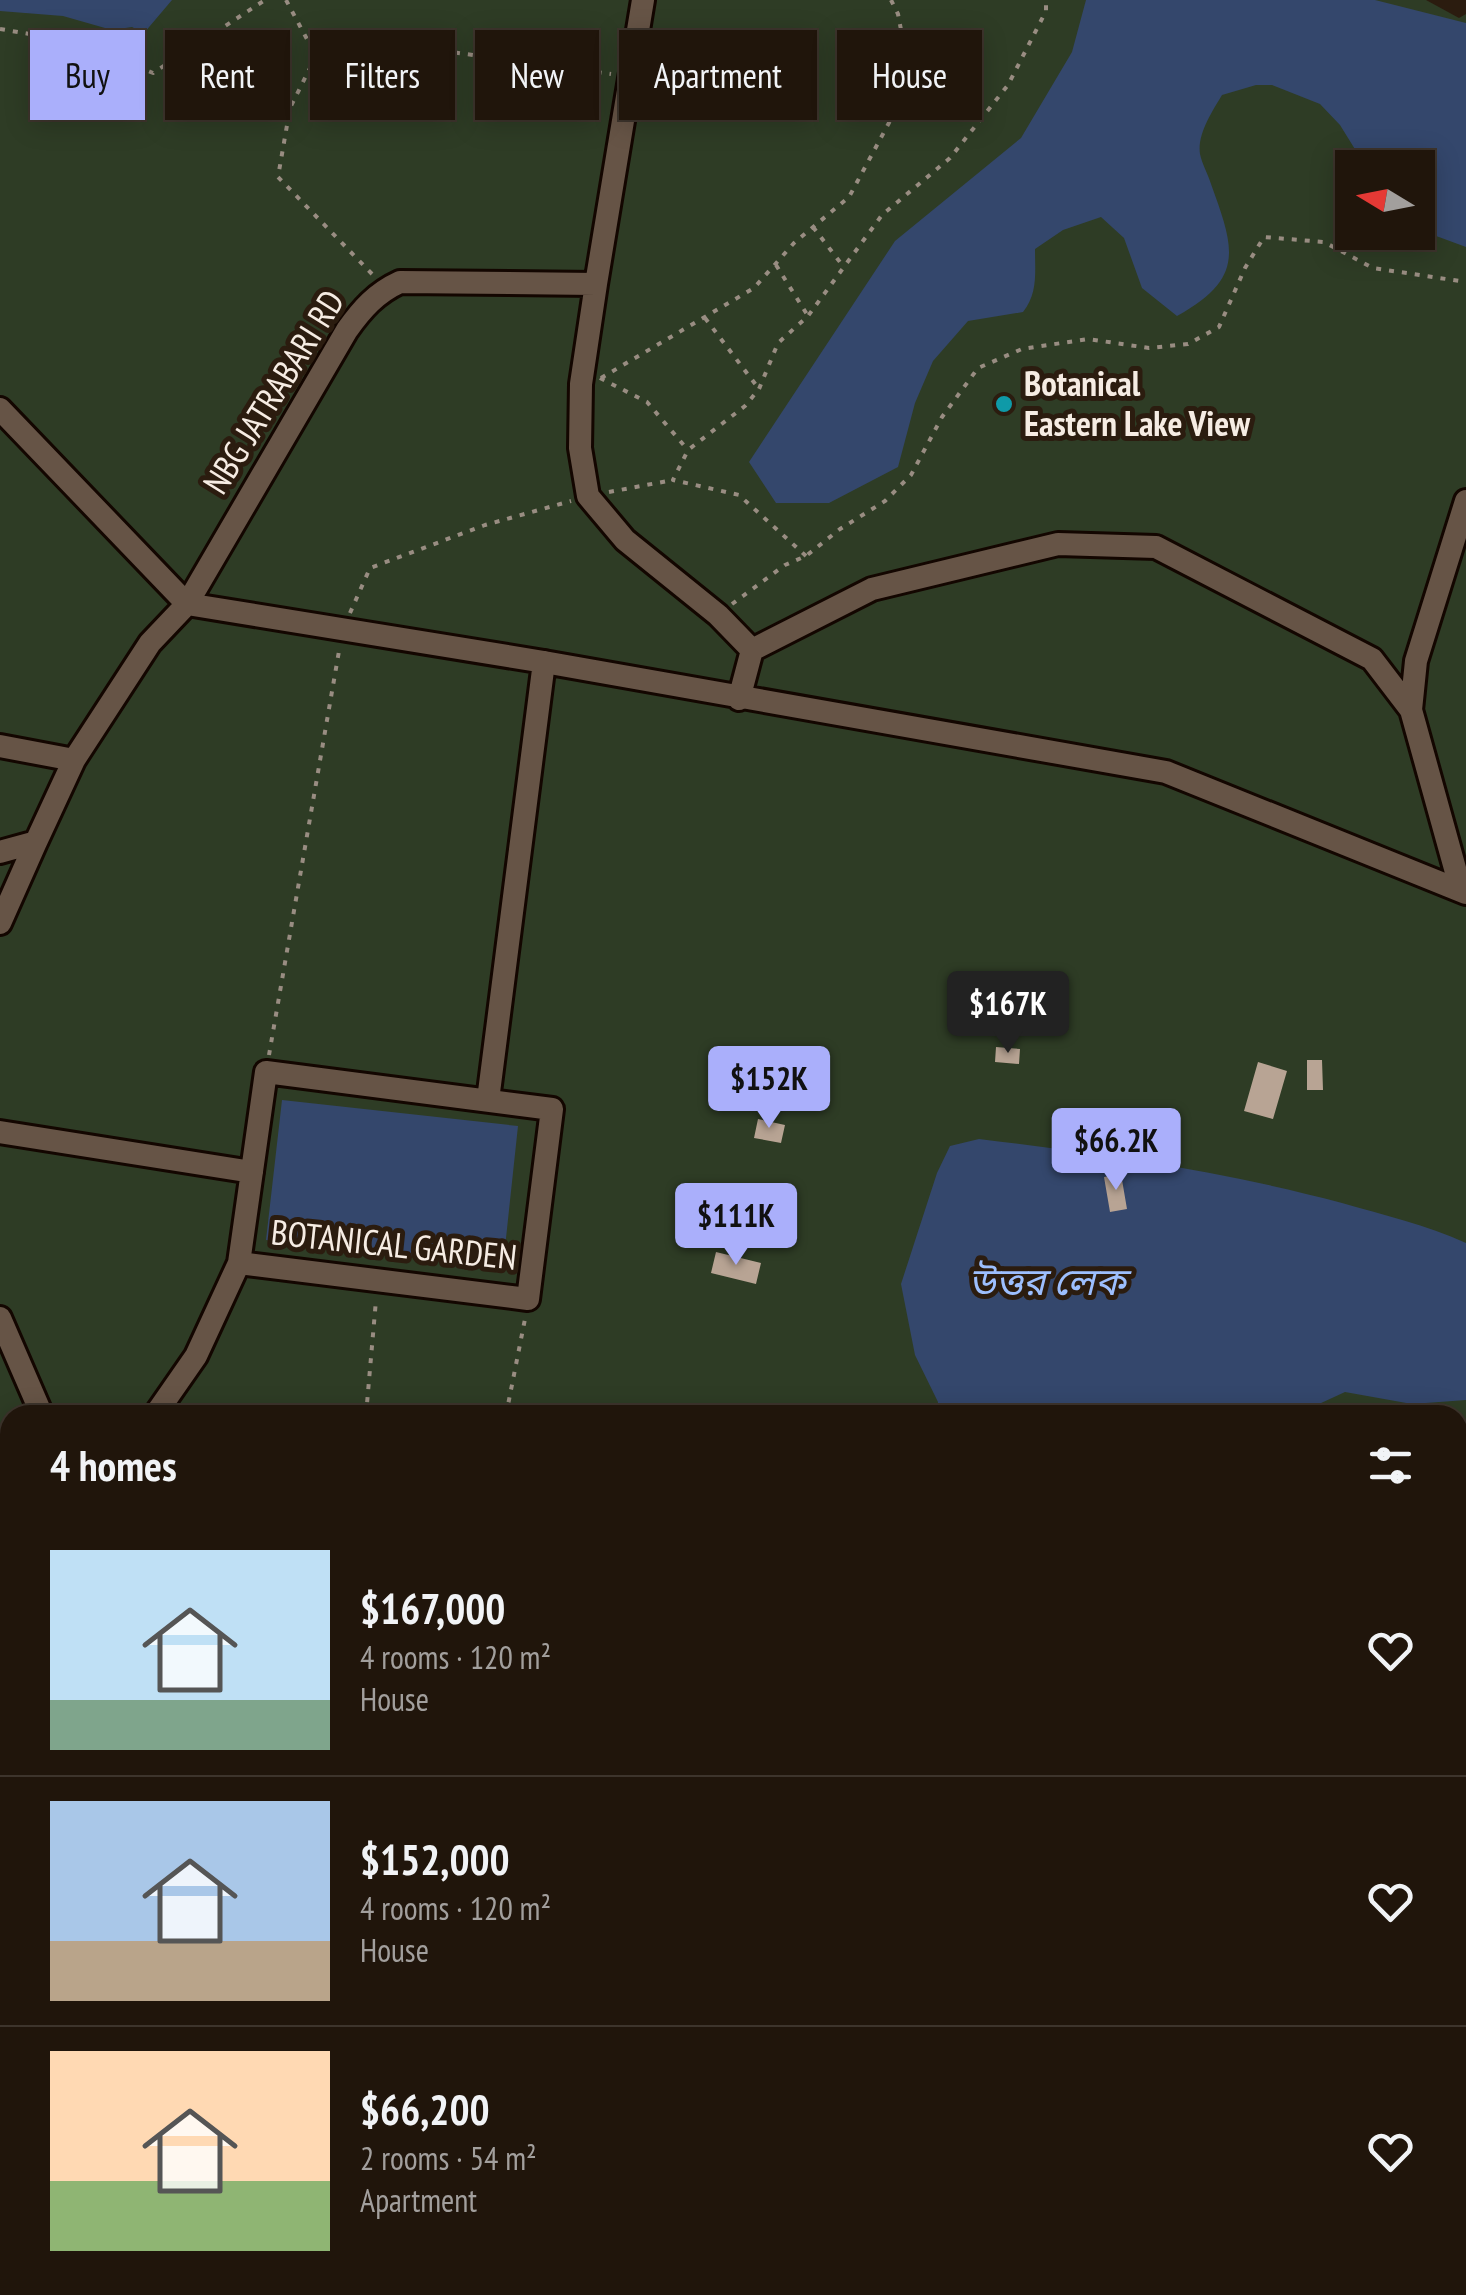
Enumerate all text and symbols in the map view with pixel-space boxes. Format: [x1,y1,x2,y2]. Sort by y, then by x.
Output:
chip: Buy [30,30,145,120]
chip: Rent [165,30,290,120]
chip: Filters [310,30,455,120]
chip: New [475,30,599,120]
chip: Apartment [619,30,817,120]
chip: House [837,30,982,120]
north arrow [1335,150,1435,250]
map controls [1335,150,1435,250]
street label: NBG JATRABARI RD [192,281,354,502]
place label: Botanical Eastern Lake View [1024,360,1251,446]
marker: Botanical Eastern Lake View [993,393,1015,415]
pin: $167K [938,971,1078,1056]
text: $167K [969,982,1047,1024]
pin: $152K [699,1046,839,1131]
text: $152K [730,1057,808,1099]
pin: $66.2K [1035,1108,1197,1193]
text: $66.2K [1074,1119,1158,1161]
pin: $111K [666,1183,806,1268]
text: $111K [697,1194,775,1236]
street label: BOTANICAL GARDEN [269,1208,519,1280]
water label: উত্তর লেক [969,1256,1132,1305]
text: 4 homes [50,1438,177,1493]
icon: filters [1363,1438,1418,1493]
text: $167,000 [360,1581,505,1636]
icon: home [130,1590,250,1710]
icon: heart [1363,1623,1418,1678]
text: 4 rooms · 120 m² [360,1636,551,1678]
text: House [360,1678,429,1720]
text: $152,000 [360,1832,510,1887]
icon: home [130,1841,250,1961]
icon: heart [1363,1874,1418,1929]
text: 4 rooms · 120 m² [360,1887,551,1929]
text: House [360,1929,429,1971]
text: $66,200 [360,2082,490,2137]
icon: home [130,2091,250,2211]
icon: heart [1363,2124,1418,2179]
text: 2 rooms · 54 m² [360,2137,537,2179]
text: Apartment [360,2179,477,2221]

